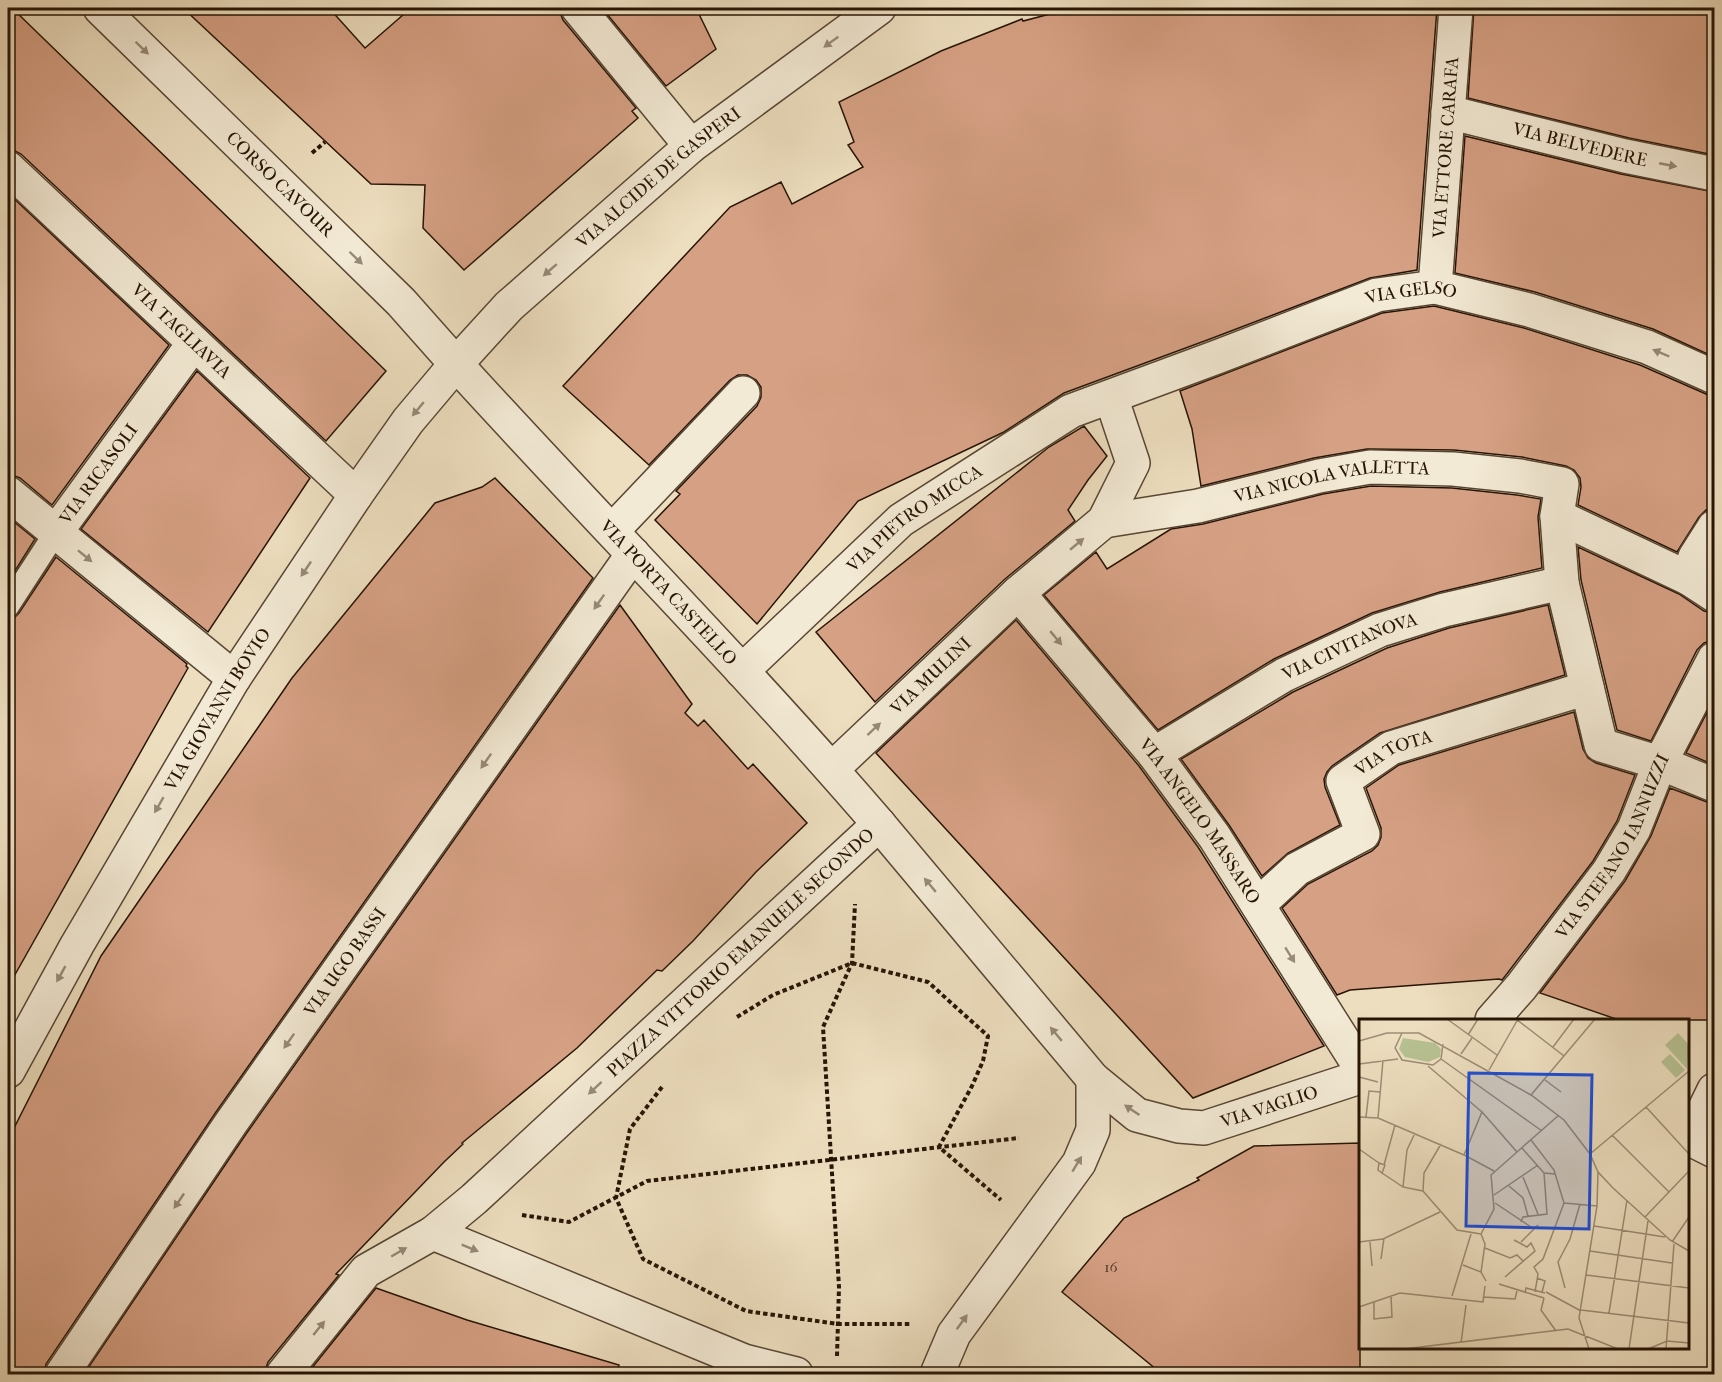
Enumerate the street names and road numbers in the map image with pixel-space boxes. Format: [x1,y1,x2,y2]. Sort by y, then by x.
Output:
street label: VIA ETTORE CARAFA [1429,56,1463,240]
street label: VIA ALCIDE DE GASPERI [571,103,745,254]
street label: VIA BELVEDERE [1510,118,1649,171]
street label: CORSO CAVOUR [222,127,339,242]
street label: VIA GELSO [1362,277,1459,310]
street label: VIA TAGLIAVIA [126,279,236,383]
street label: VIA RICASOLI [55,420,143,529]
street label: VIA NICOLA VALLETTA [1231,457,1430,508]
street label: VIA PIETRO MICCA [842,461,987,577]
street label: VIA PORTA CASTELLO [595,515,741,670]
street label: VIA CIVITANOVA [1278,609,1420,686]
street label: VIA GIOVANNI BOVIO [160,624,275,795]
street label: VIA MULINI [886,633,976,720]
street label: VIA TOTA [1350,726,1435,781]
street label: VIA ANGELO MASSARO [1134,733,1264,908]
street label: VIA STEFANO IANNUZZI [1551,750,1674,944]
street label: PIAZZA VITTORIO EMANUELE SECONDO [603,824,879,1082]
street label: VIA UGO BASSI [299,904,391,1021]
street label: VIA VAGLIO [1217,1081,1321,1133]

